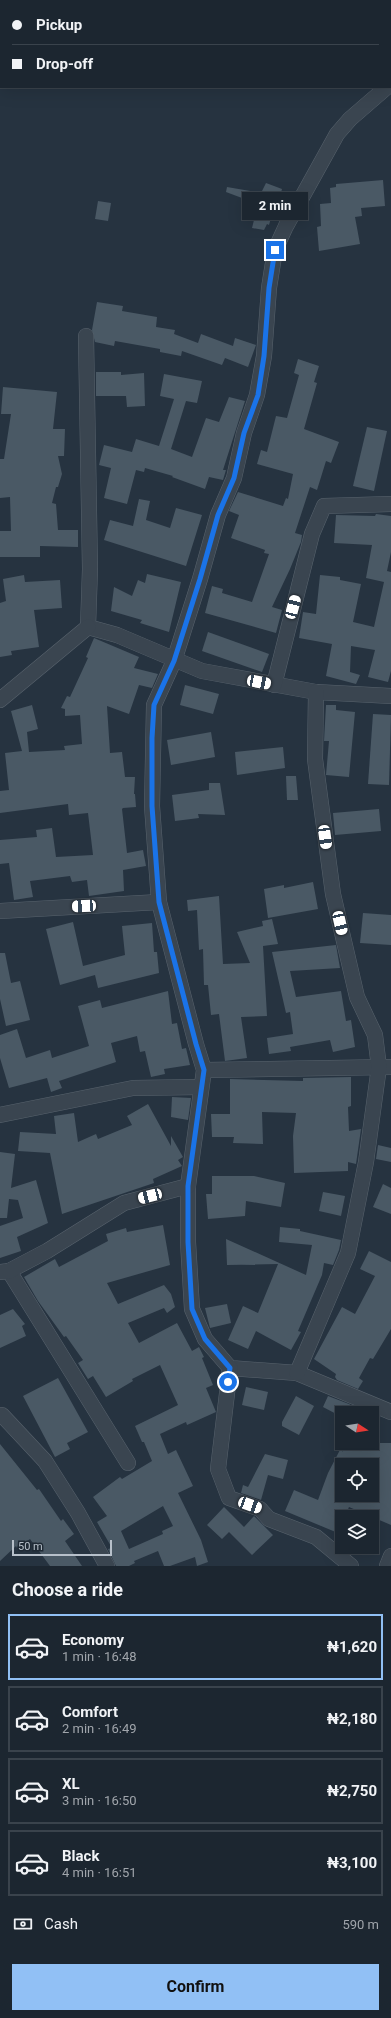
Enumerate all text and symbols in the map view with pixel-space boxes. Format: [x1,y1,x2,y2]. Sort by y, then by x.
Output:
text: Pickup [36,16,82,34]
text: Drop-off [36,55,93,73]
callout: 2 min [242,192,308,220]
text: 2 min [259,198,291,213]
route end [266,241,284,259]
car [284,594,302,620]
car [246,674,272,690]
car [317,824,333,850]
car [72,899,96,913]
car [331,910,349,936]
car [137,1187,163,1205]
route start [219,1373,237,1391]
north arrow [335,1406,379,1450]
map controls [335,1406,379,1554]
button: locate [335,1458,379,1502]
car [237,1495,263,1515]
button: layers [335,1510,379,1554]
scale bar [12,1538,112,1557]
text: 50 m [18,1540,43,1553]
text: Choose a ride [12,1579,123,1600]
icon: car [14,1629,50,1665]
text: Economy [62,1631,124,1649]
text: ₦1,620 [327,1638,377,1656]
text: 1 min · 16:48 [62,1649,137,1664]
icon: car [14,1701,50,1737]
text: Comfort [62,1703,118,1721]
text: ₦2,180 [327,1710,377,1728]
text: 2 min · 16:49 [62,1721,137,1736]
icon: car [14,1773,50,1809]
text: XL [62,1775,80,1793]
text: ₦2,750 [327,1782,377,1800]
text: 3 min · 16:50 [62,1793,137,1808]
icon: car [14,1845,50,1881]
text: Black [62,1847,99,1865]
text: ₦3,100 [327,1854,377,1872]
text: 4 min · 16:51 [62,1865,137,1880]
icon: cash [12,1913,34,1935]
text: Cash [44,1915,78,1933]
text: 590 m [342,1917,379,1932]
button: Confirm [12,1964,379,2010]

